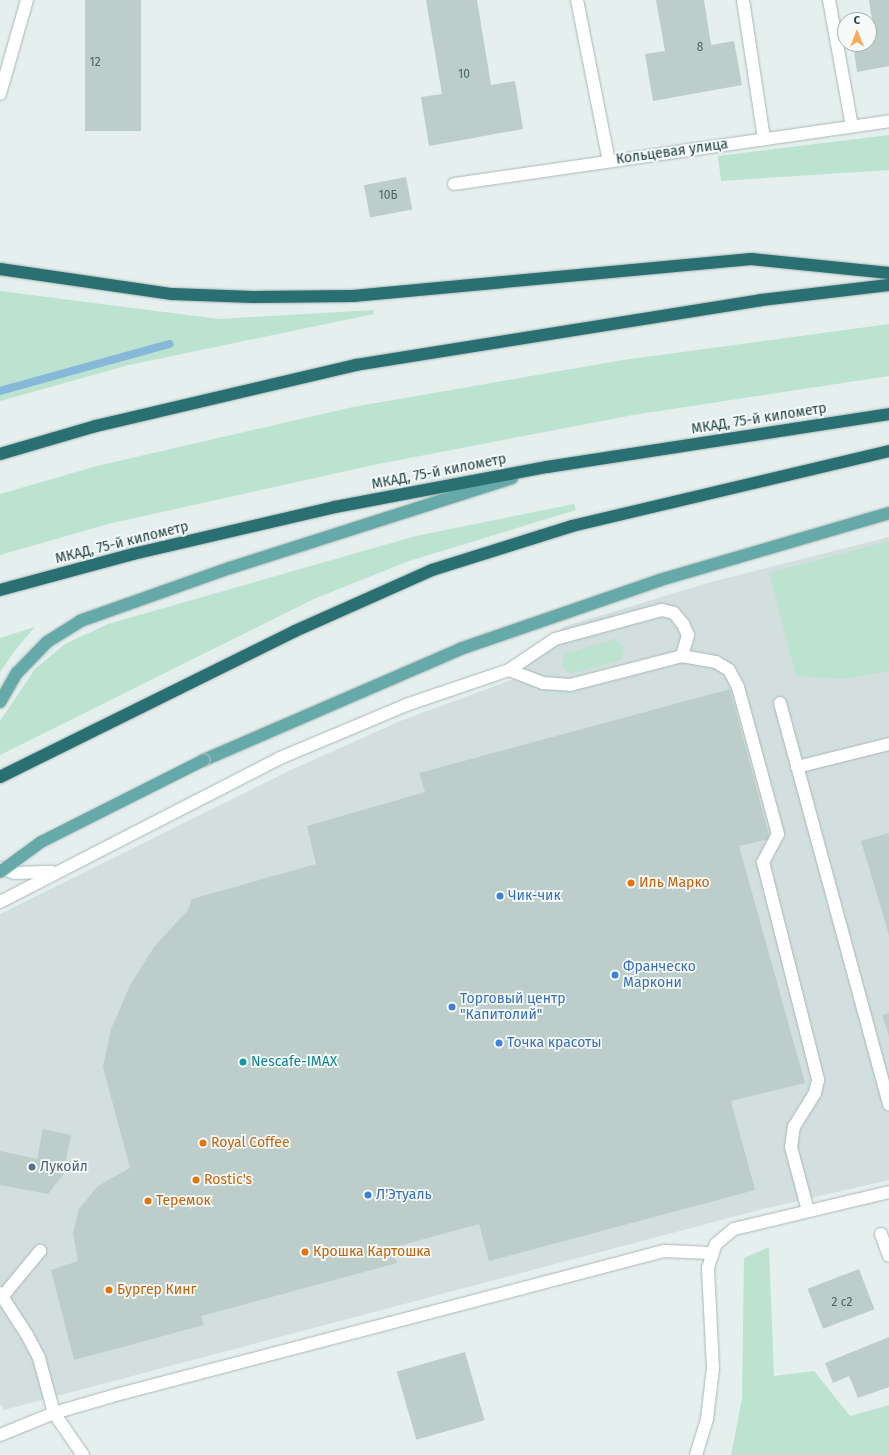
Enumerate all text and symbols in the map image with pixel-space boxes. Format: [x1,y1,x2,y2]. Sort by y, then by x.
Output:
north arrow [837,12,877,52]
text: С [854,14,860,27]
house number: 8 [697,41,703,55]
house number: 12 [89,56,101,70]
house number: 10 [458,68,470,82]
street label: Кольцевая улица [615,136,729,168]
house number: 10Б [379,189,397,203]
street label: МКАД, 75-й километр [690,400,828,438]
street label: МКАД, 75-й километр [370,451,508,493]
street label: МКАД, 75-й километр [54,518,190,568]
place label: Иль Марко [639,875,710,891]
marker: Иль Марко [626,878,636,888]
place label: Чик-чик [508,888,561,904]
marker: Чик-чик [495,891,505,901]
place label: Франческо Маркони [623,959,696,992]
marker: Франческо Маркони [610,970,620,980]
place label: Торговый центр "Капитолий" [460,991,566,1024]
marker: Торговый центр "Капитолий" [447,1002,457,1012]
place label: Точка красоты [507,1035,602,1051]
marker: Точка красоты [494,1038,504,1048]
place label: Nescafe-IMAX [251,1054,337,1070]
marker: Nescafe-IMAX [238,1057,248,1067]
place label: Royal Coffee [211,1135,290,1151]
marker: Royal Coffee [198,1138,208,1148]
place label: Лукойл [40,1159,88,1175]
marker: Лукойл [27,1162,37,1172]
place label: Rostic's [204,1172,252,1188]
marker: Rostic's [191,1175,201,1185]
place label: Л'Этуаль [376,1187,432,1203]
marker: Л'Этуаль [363,1190,373,1200]
place label: Теремок [156,1193,211,1209]
marker: Теремок [143,1196,153,1206]
place label: Крошка Картошка [313,1244,431,1260]
marker: Крошка Картошка [300,1247,310,1257]
place label: Бургер Кинг [117,1282,197,1298]
marker: Бургер Кинг [104,1285,114,1295]
house number: 2 с2 [832,1296,852,1310]

